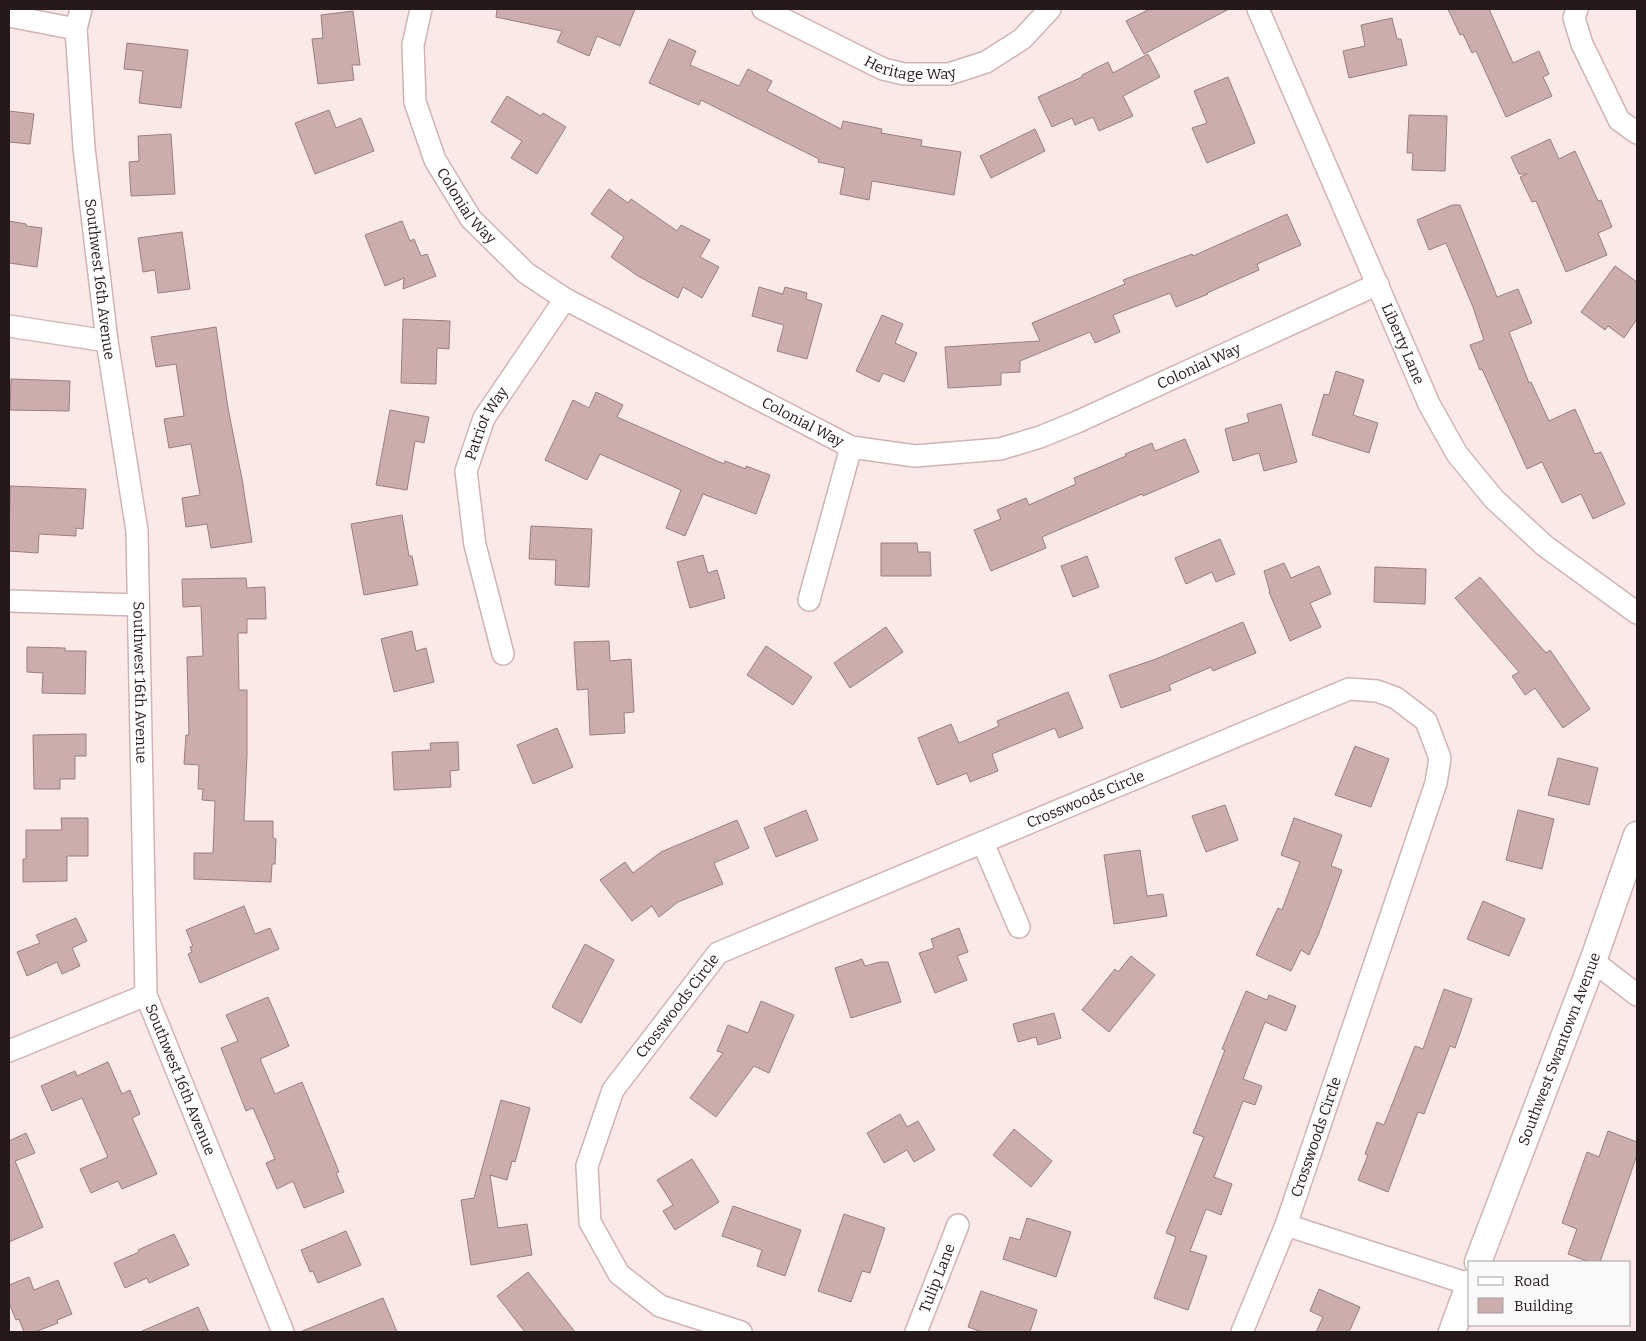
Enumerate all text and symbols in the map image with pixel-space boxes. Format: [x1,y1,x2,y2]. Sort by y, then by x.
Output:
street label: Heritage Way [861,52,959,83]
street label: Colonial Way [433,164,500,248]
street label: Southwest 16th Avenue [81,198,119,361]
street label: Liberty Lane [1378,301,1428,387]
street label: Colonial Way [1154,339,1244,393]
street label: Patriot Way [461,383,512,463]
street label: Colonial Way [759,393,847,451]
street label: Southwest 16th Avenue [129,601,151,763]
street label: Crosswoods Circle [1024,767,1147,832]
street label: Crosswoods Circle [632,950,723,1062]
street label: Southwest Swantown Avenue [1514,950,1604,1148]
street label: Southwest 16th Avenue [142,1001,219,1158]
street label: Crosswoods Circle [1287,1074,1345,1200]
street label: Tulip Lane [916,1241,959,1315]
legend [1468,1261,1631,1326]
text: Road [1514,1272,1549,1290]
text: Building [1514,1297,1573,1315]

